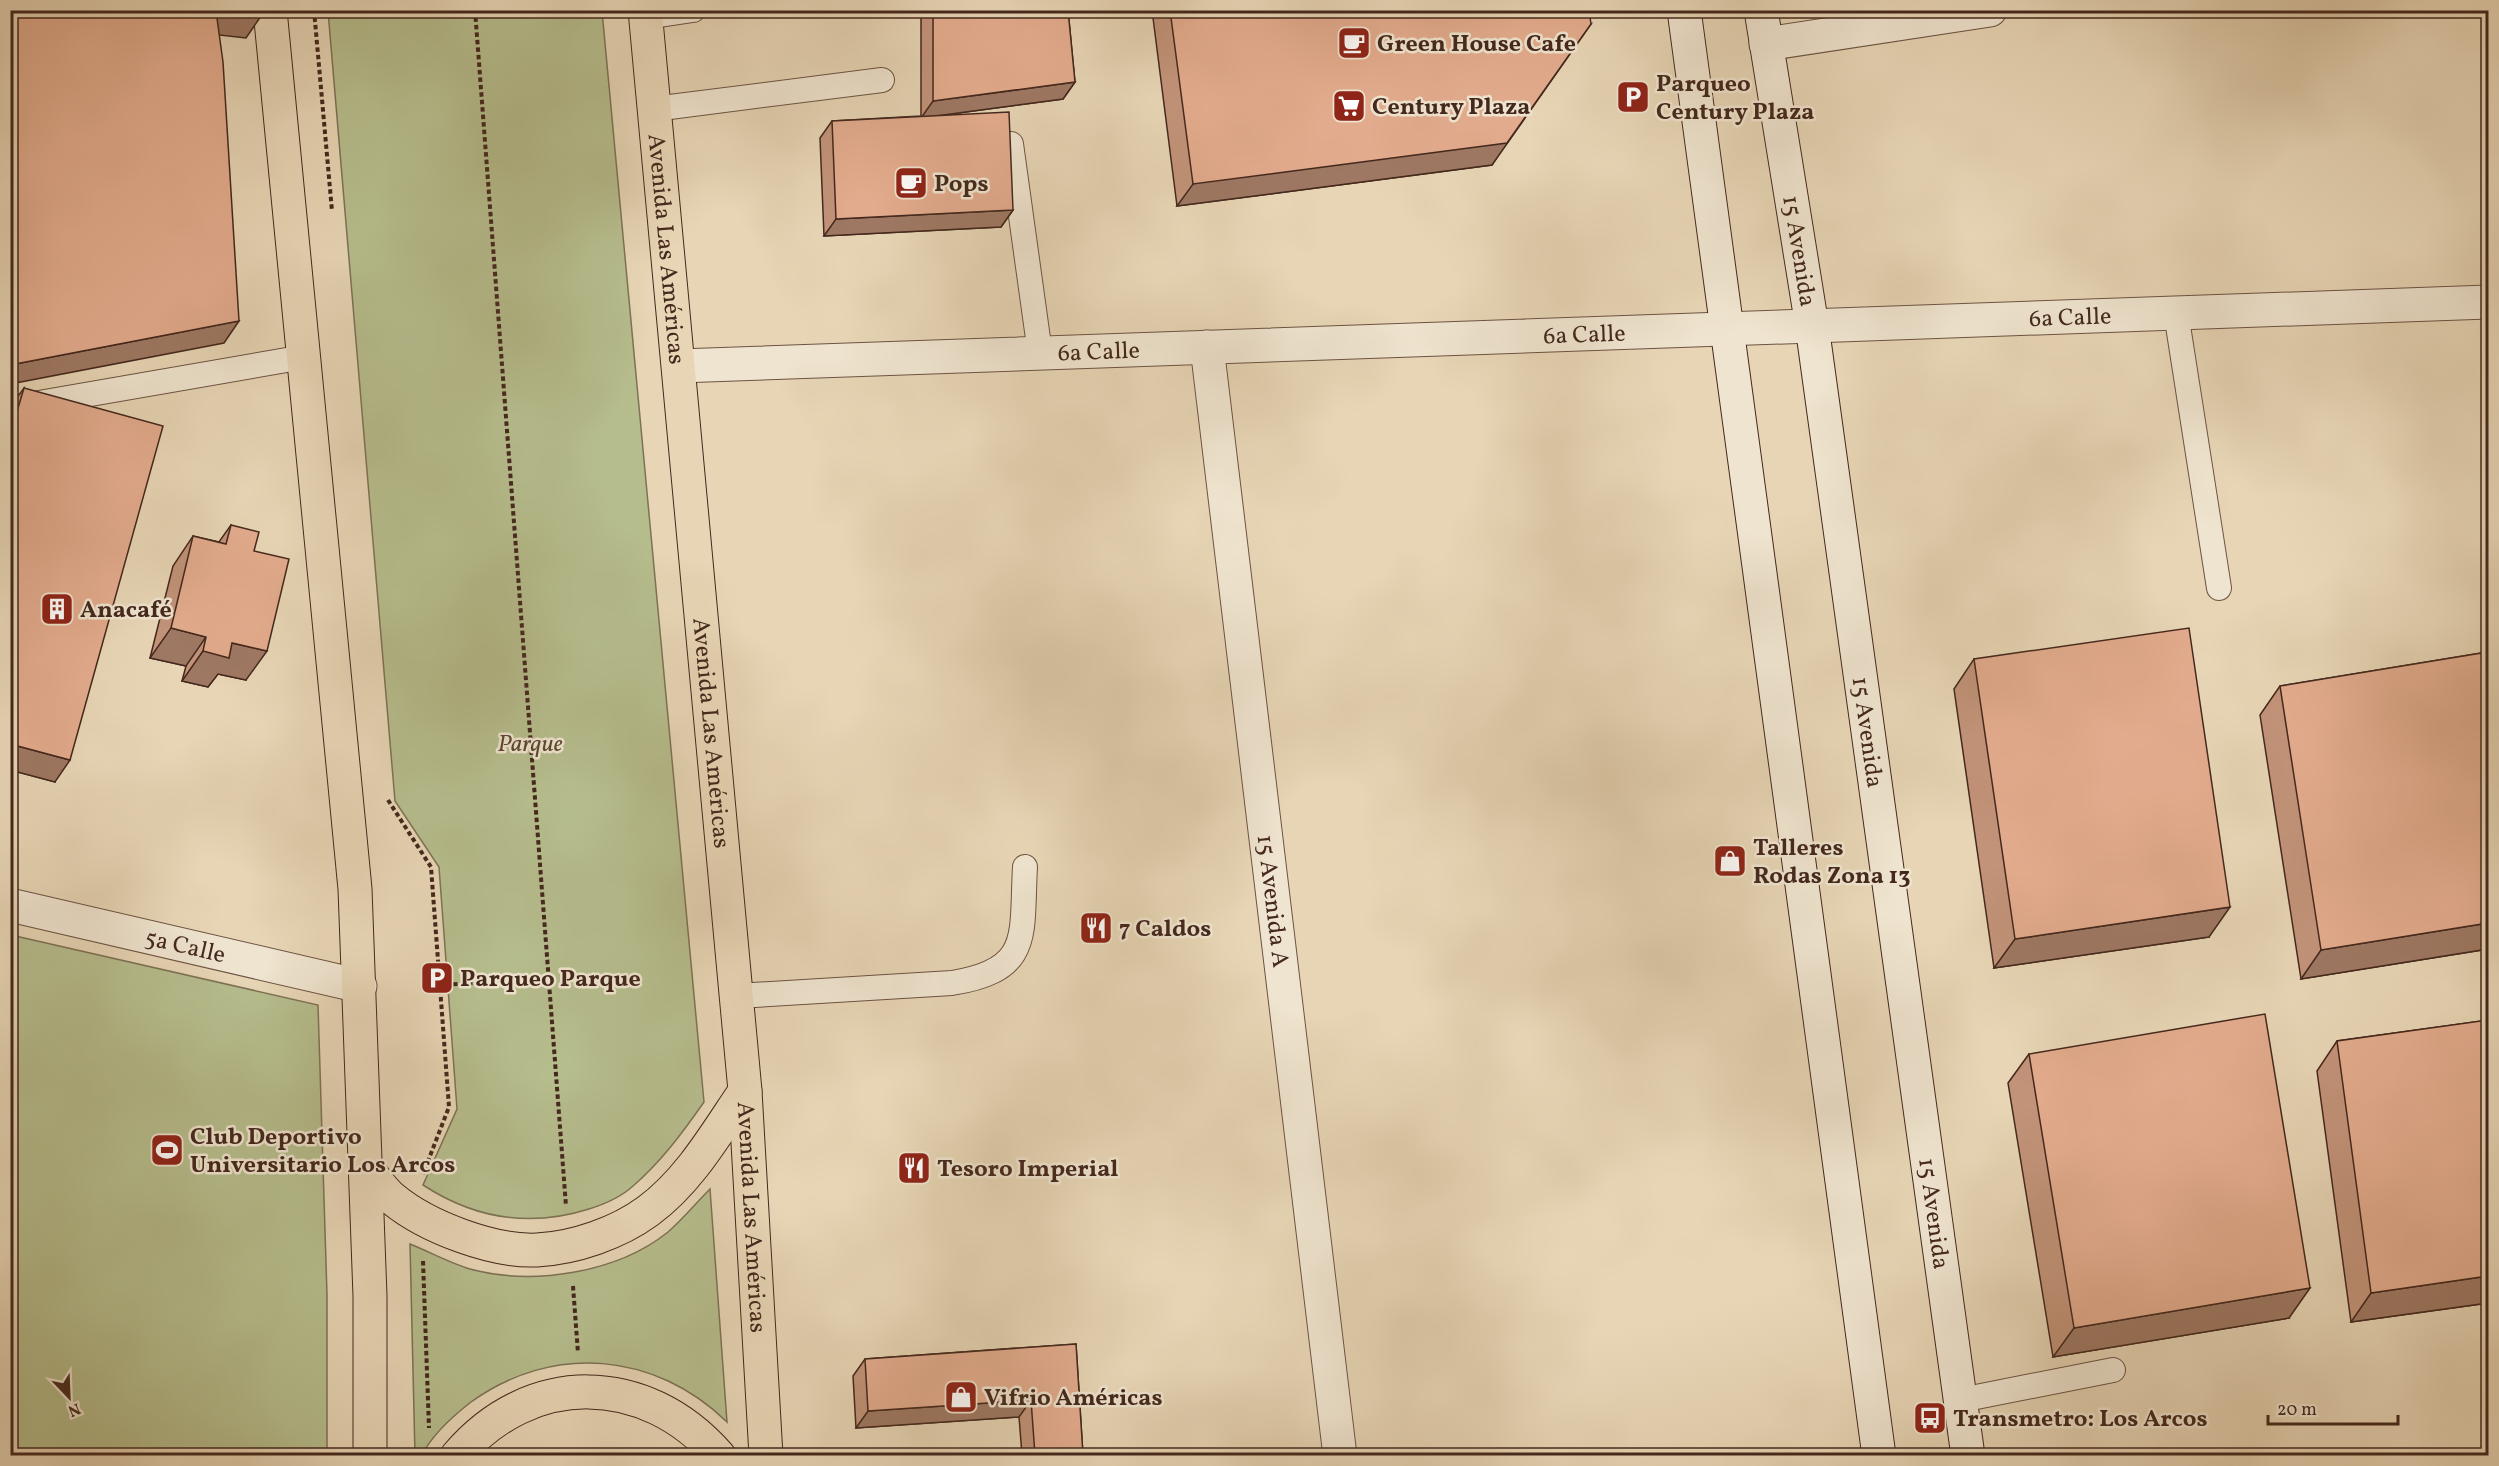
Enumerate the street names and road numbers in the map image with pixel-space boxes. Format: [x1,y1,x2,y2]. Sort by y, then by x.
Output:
street label: Avenida Las Américas [638,132,693,366]
street label: 15 Avenida [1772,193,1824,309]
street label: 6a Calle [2028,300,2112,337]
street label: 6a Calle [1543,318,1626,354]
street label: 6a Calle [1057,335,1141,372]
street label: Avenida Las Américas [682,616,737,850]
street label: 15 Avenida [1842,675,1891,790]
street label: 15 Avenida A [1247,833,1296,970]
street label: 5a Calle [141,922,229,973]
street label: Avenida Las Américas [727,1101,774,1334]
street label: 15 Avenida [1908,1156,1957,1272]

